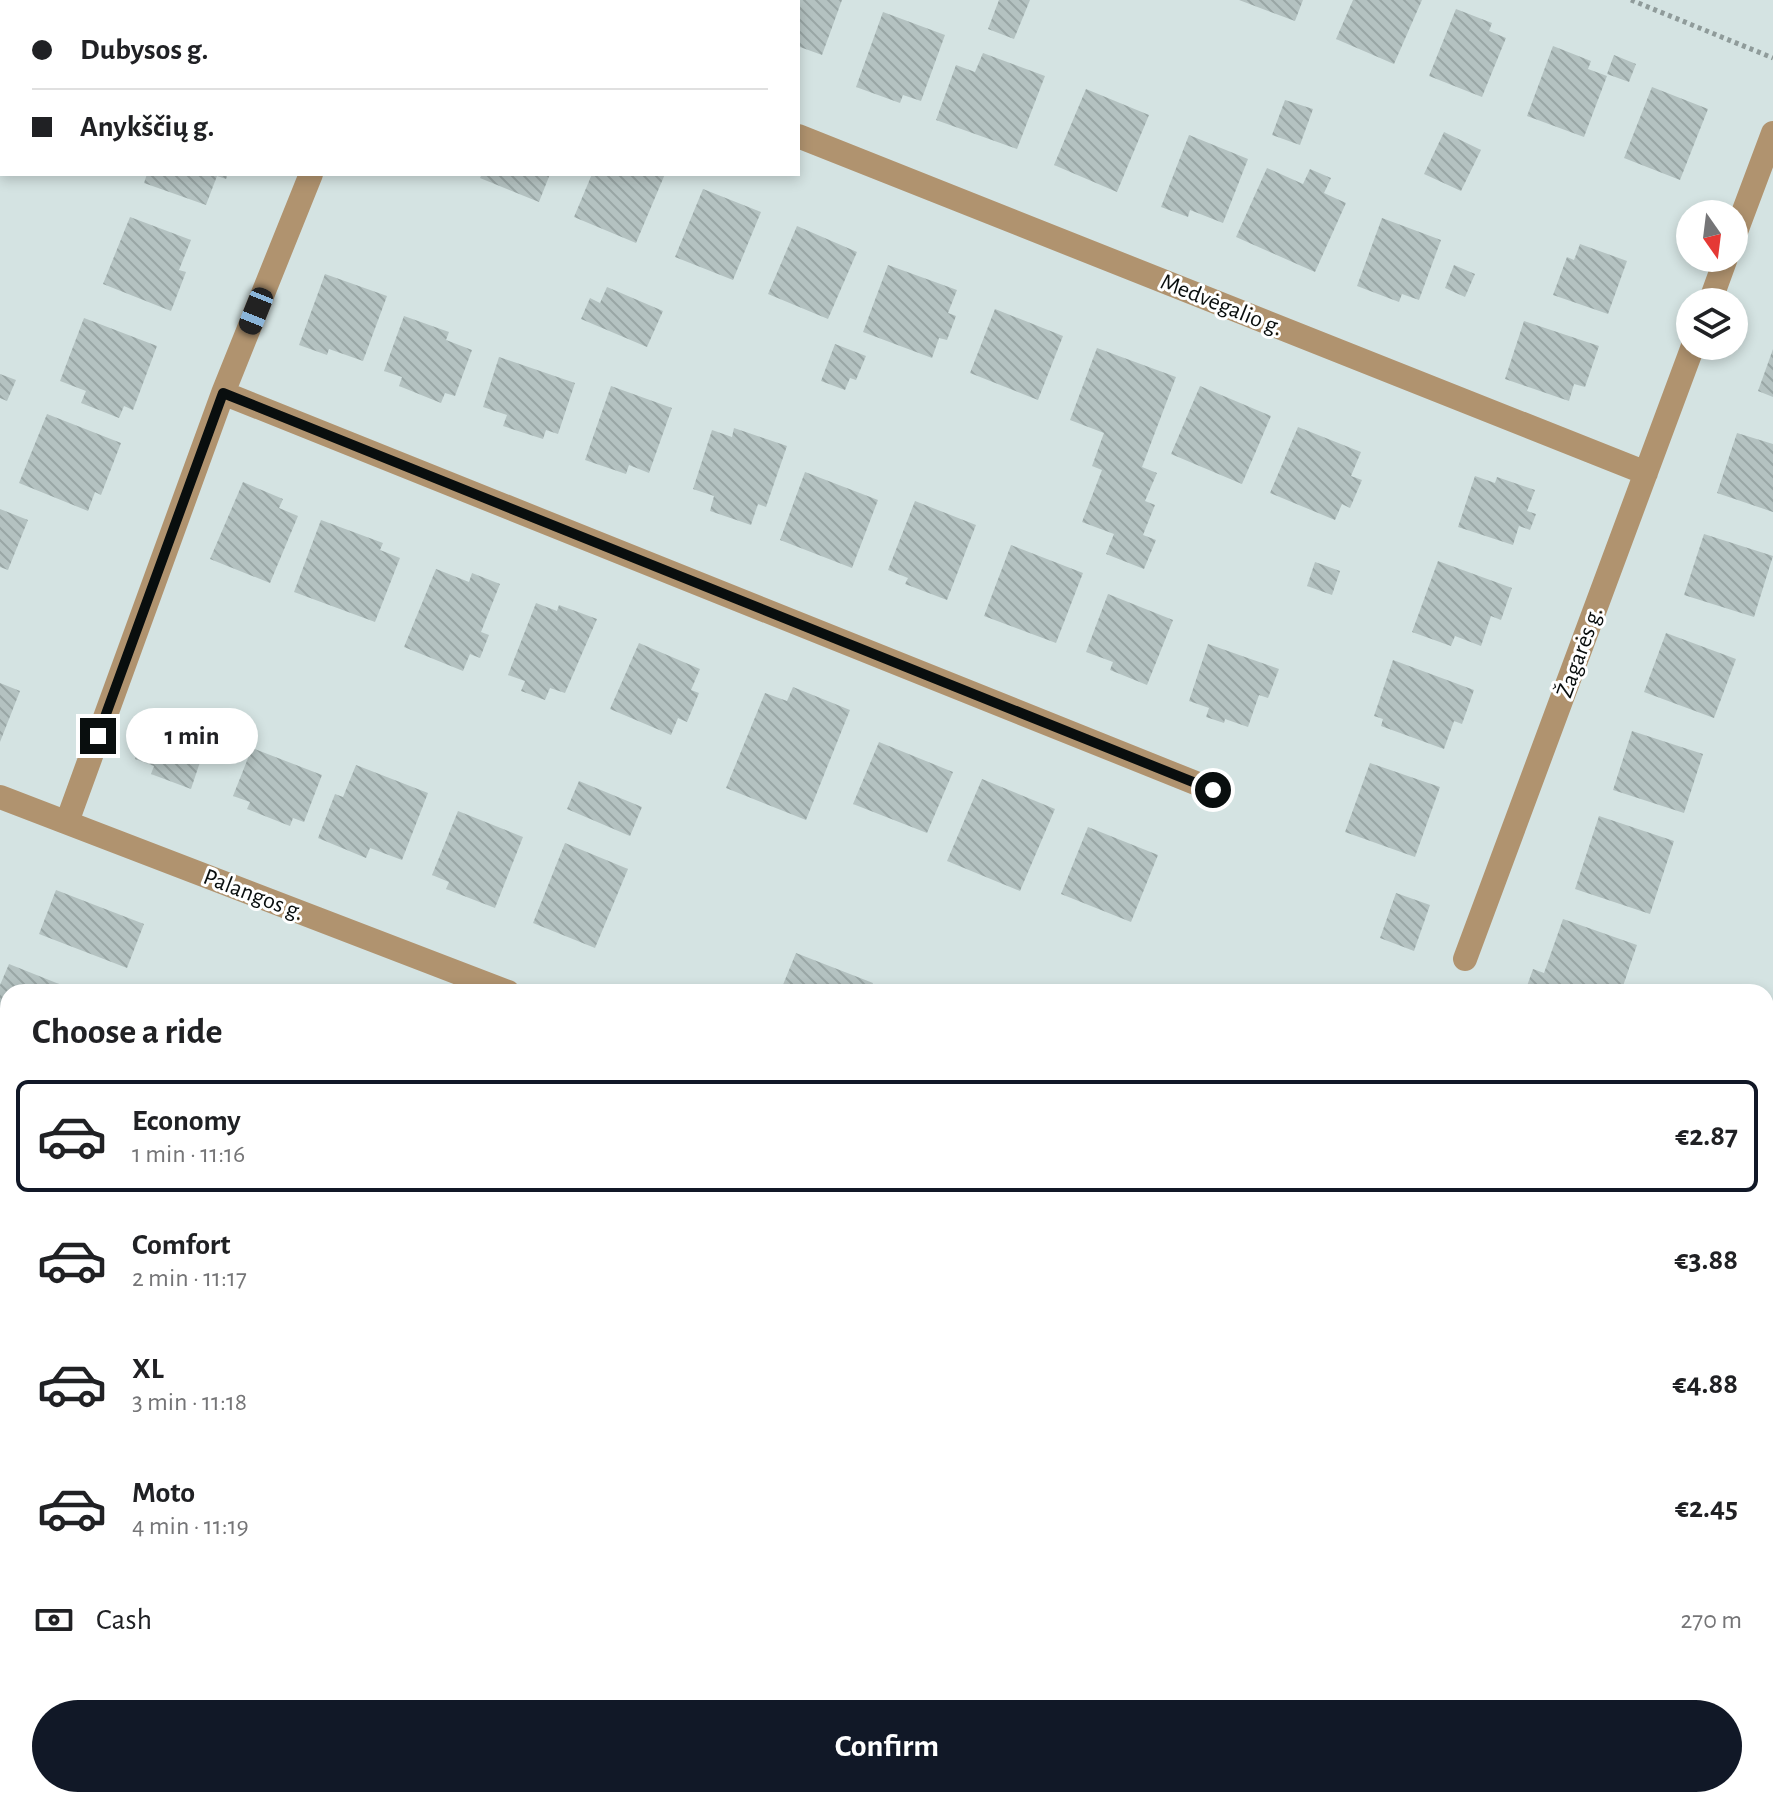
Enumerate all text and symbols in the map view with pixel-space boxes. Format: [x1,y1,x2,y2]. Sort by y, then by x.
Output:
text: Dubysos g. [80,35,208,65]
text: Anykščių g. [80,112,214,142]
north arrow [1676,200,1748,272]
map controls [1676,200,1748,360]
street label: Medvėgalio g. [1157,270,1286,340]
car [236,284,276,338]
button: layers [1676,288,1748,360]
street label: Žagarės g. [1552,603,1607,701]
callout: 1 min [126,708,258,764]
route end [80,718,116,754]
text: 1 min [165,723,219,749]
route start [1195,772,1231,808]
street label: Palangos g. [200,865,307,925]
text: Choose a ride [32,1014,222,1050]
icon: car [36,1100,108,1172]
text: Economy [132,1106,241,1136]
text: €2.87 [1675,1121,1738,1151]
text: 1 min · 11:16 [132,1141,245,1167]
icon: car [36,1224,108,1296]
text: Comfort [132,1230,231,1260]
text: €3.88 [1675,1245,1738,1275]
text: 2 min · 11:17 [132,1265,247,1291]
icon: car [36,1348,108,1420]
text: XL [132,1354,164,1384]
text: €4.88 [1672,1369,1738,1399]
text: 3 min · 11:18 [132,1389,247,1415]
icon: car [36,1472,108,1544]
text: Moto [132,1478,195,1508]
text: €2.45 [1675,1493,1738,1523]
text: 4 min · 11:19 [132,1513,249,1539]
icon: cash [32,1598,76,1642]
text: Cash [96,1605,152,1635]
text: 270 m [1681,1607,1742,1633]
button: Confirm [32,1700,1742,1792]

